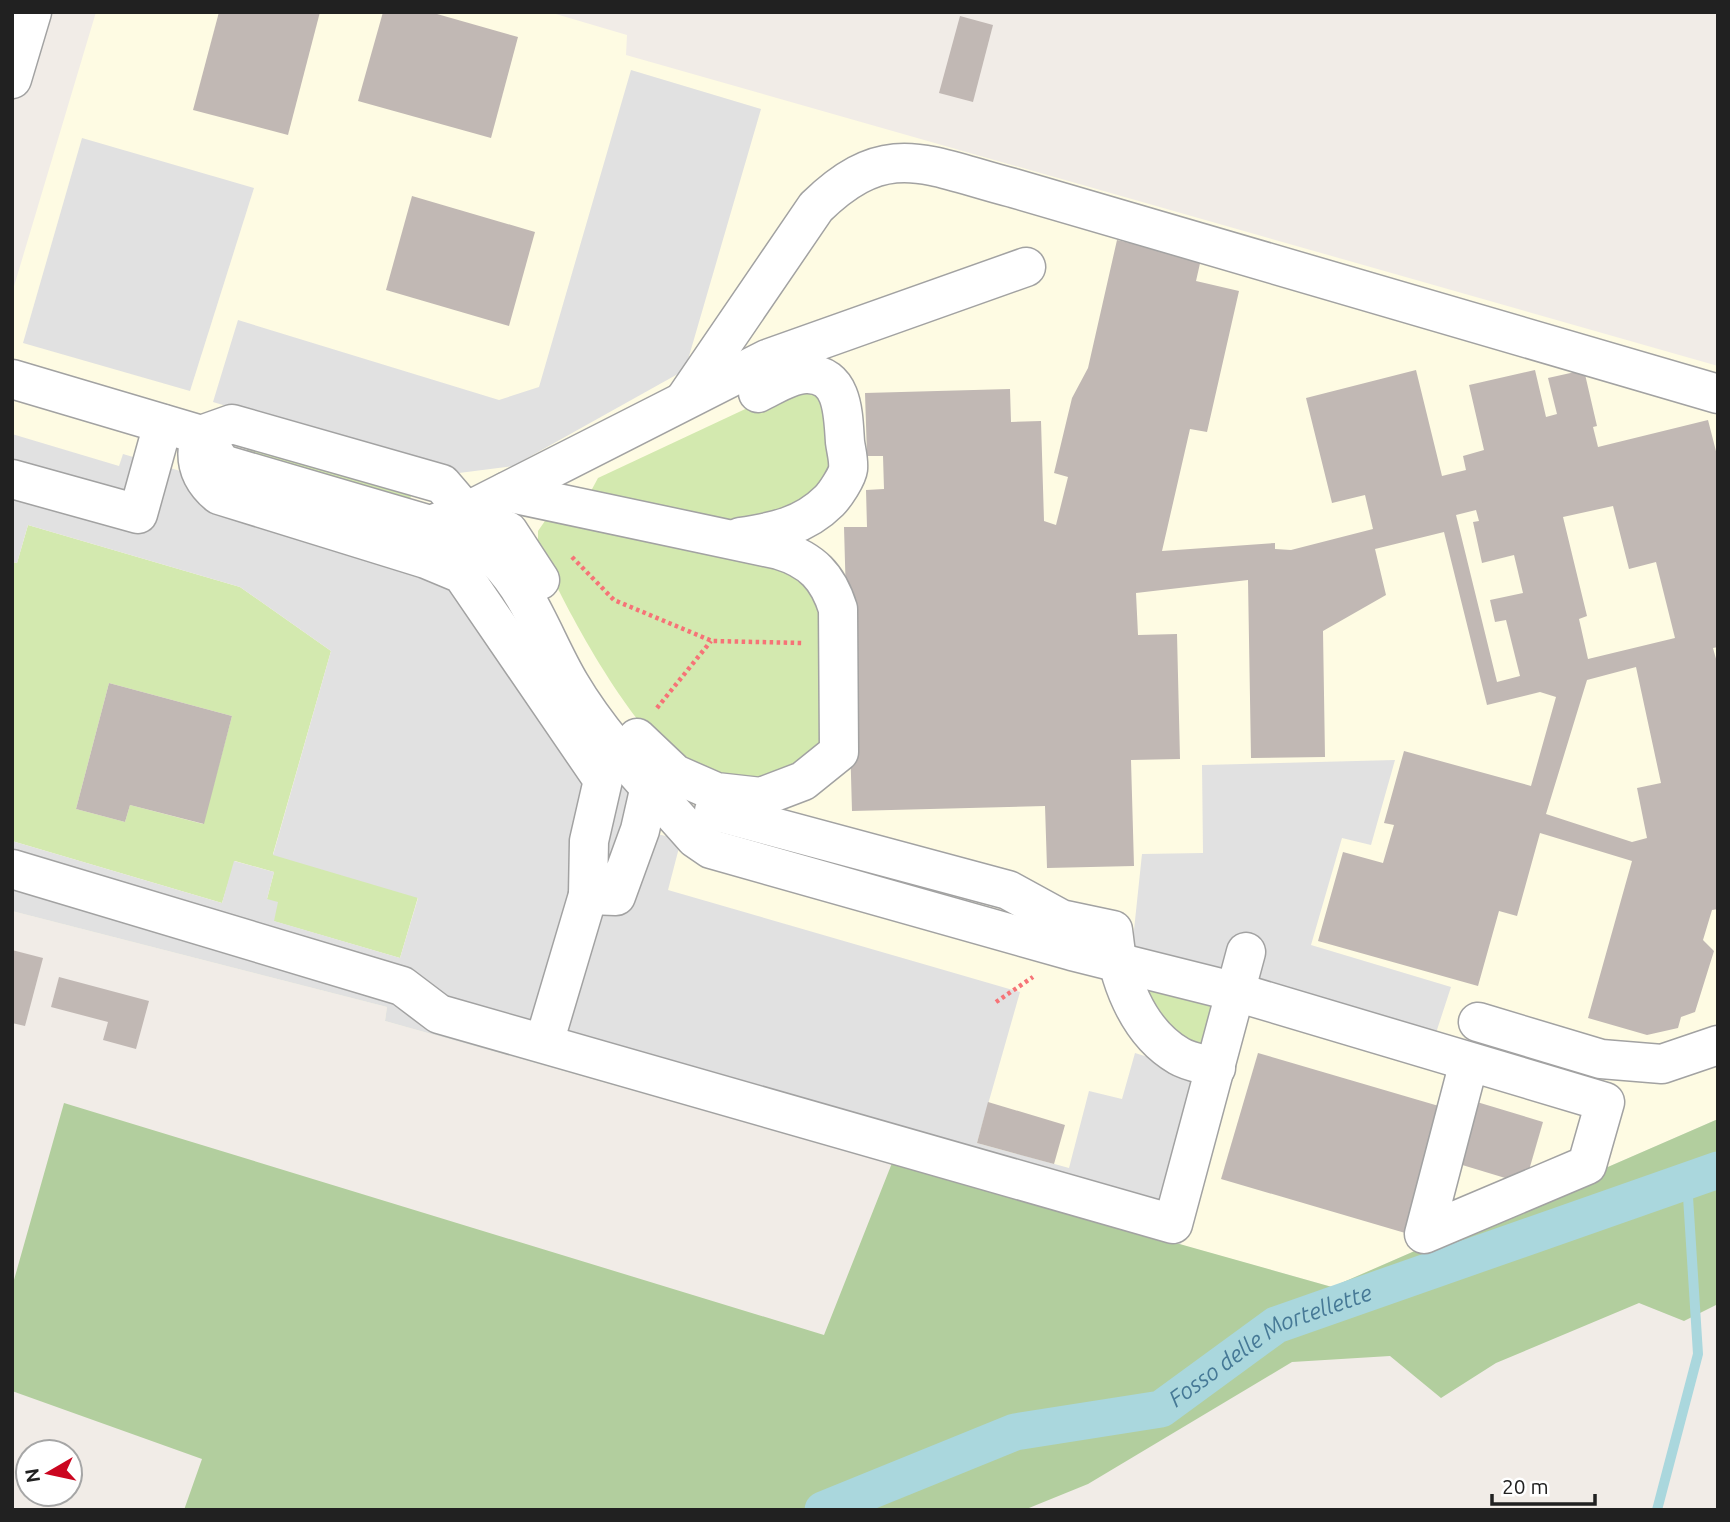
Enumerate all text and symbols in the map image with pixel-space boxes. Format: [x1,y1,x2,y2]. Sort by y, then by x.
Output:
water label: Fosso delle Mortellette [1164,1279,1375,1411]
north arrow [14,1438,84,1508]
scale bar [1492,1462,1595,1506]
text: N [20,1467,44,1484]
text: 20 m [1502,1474,1549,1498]

